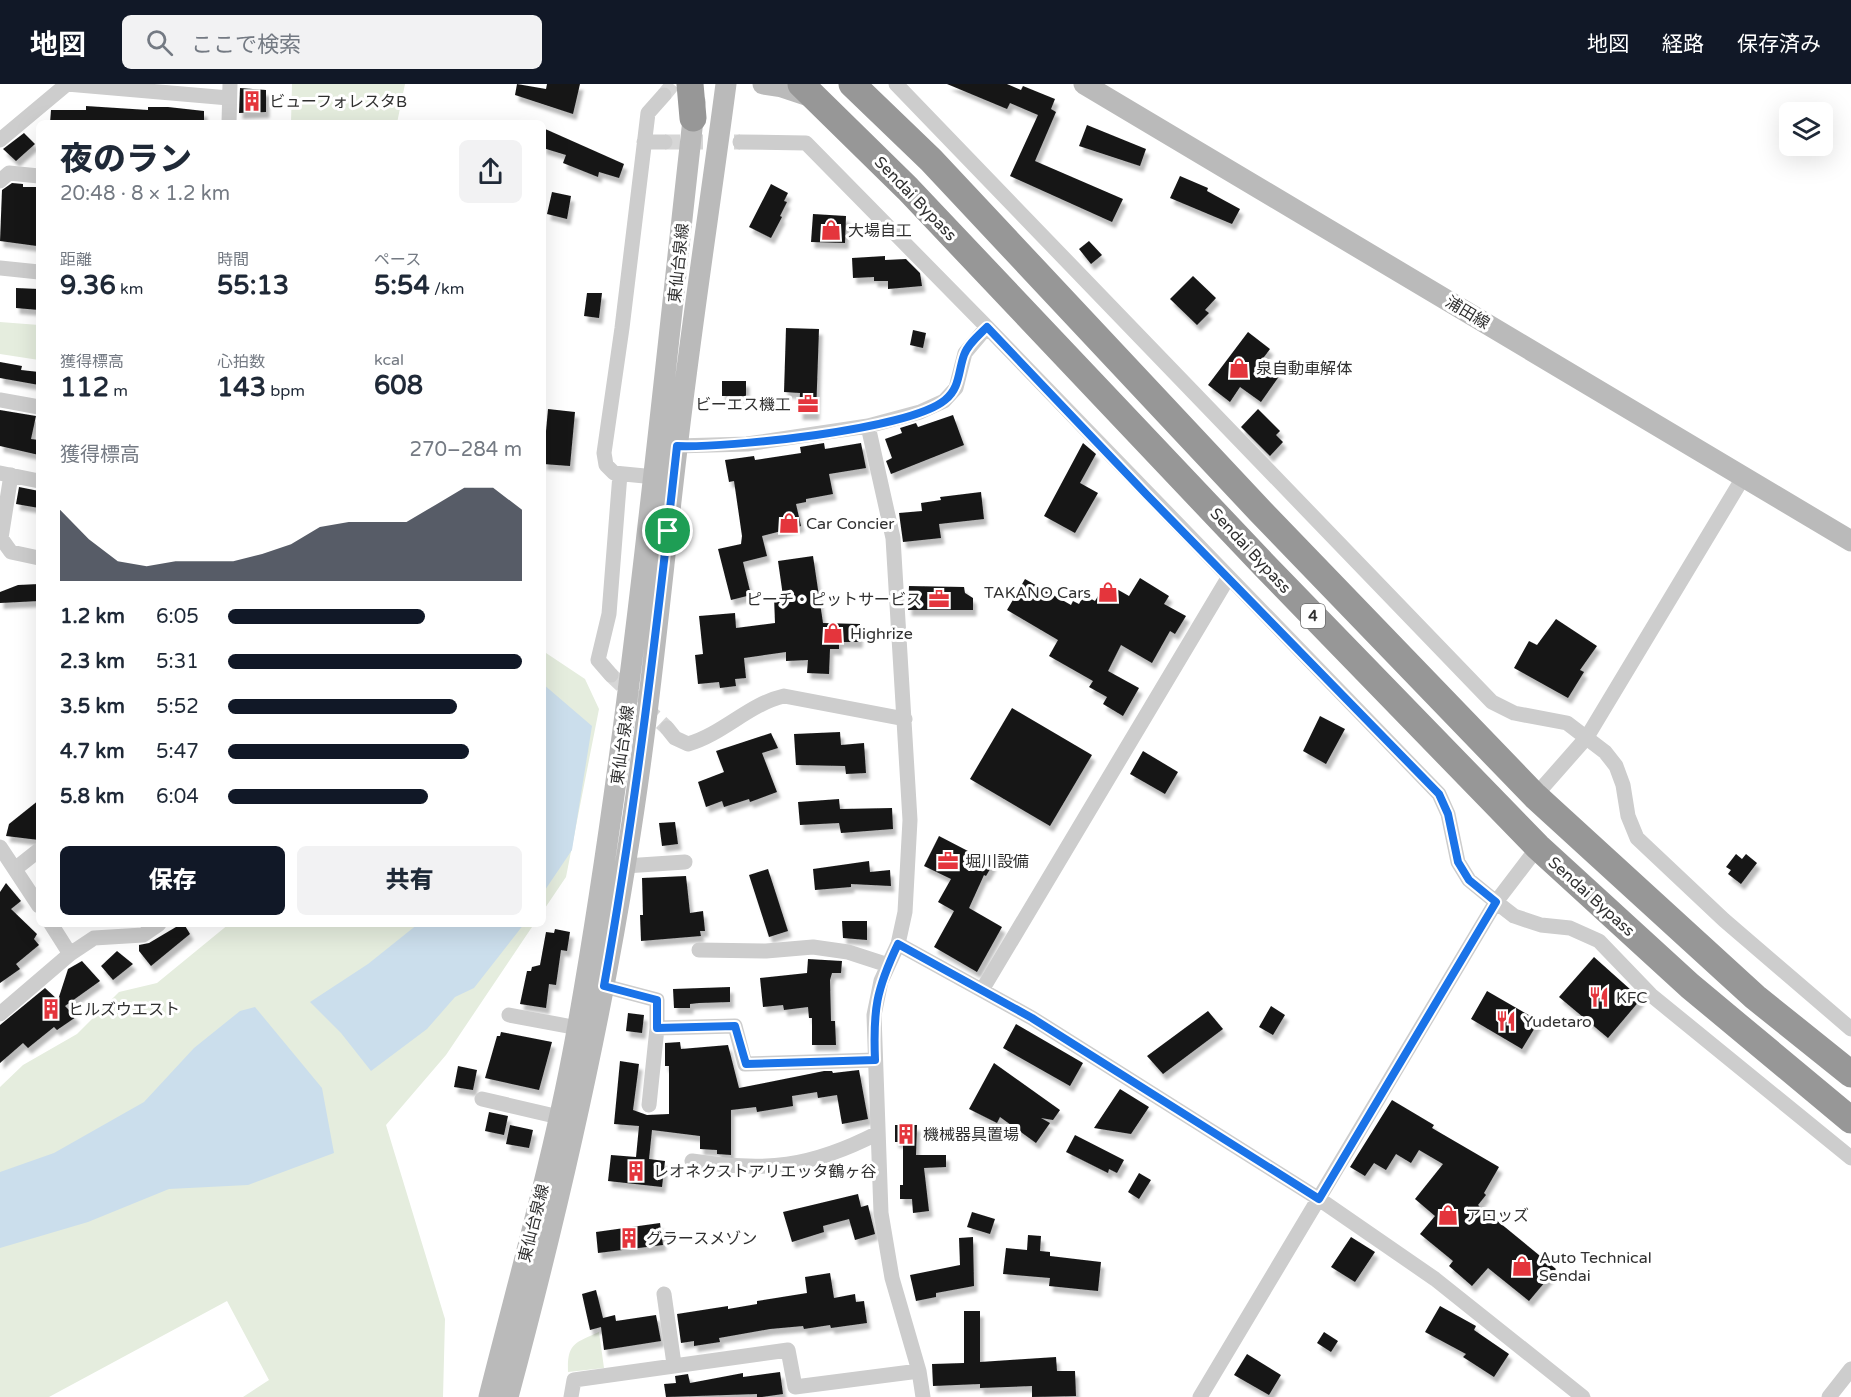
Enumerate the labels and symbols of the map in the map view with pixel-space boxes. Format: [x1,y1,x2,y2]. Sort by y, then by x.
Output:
building icon: ビューフォレスタB [240,89,264,113]
place label: ビューフォレスタB [269,92,407,112]
street label: Sendai Bypass [870,152,961,245]
shop icon: 大場自工 [819,218,843,242]
place label: 大場自工 [848,221,912,241]
street label: 東仙台泉線 [665,222,693,304]
street label: 浦田線 [1442,292,1493,334]
shop icon: 泉自動車解体 [1227,356,1251,380]
place label: 泉自動車解体 [1256,359,1352,379]
office icon: ビーエス機工 [796,392,820,416]
place label: ビーエス機工 [695,395,791,415]
street label: Sendai Bypass [1206,504,1295,598]
pin [642,505,693,556]
shop icon: Car Concier [777,511,801,535]
place label: Car Concier [806,514,895,534]
shop icon: TAKANO Cars [1096,580,1120,604]
place label: TAKANO Cars [984,583,1091,603]
office icon: ピーチ・ピットサービス [927,587,951,611]
place label: ピーチ・ピットサービス [746,590,922,610]
road number: 4 [1301,604,1325,628]
shop icon: Highrize [821,621,845,645]
place label: Highrize [850,624,913,644]
street label: 東仙台泉線 [608,704,638,786]
office icon: 堀川設備 [936,849,960,873]
place label: 堀川設備 [965,852,1029,872]
street label: Sendai Bypass [1544,853,1639,941]
restaurant icon: KFC [1587,985,1611,1009]
place label: KFC [1616,988,1647,1008]
building icon: ヒルズウエスト [39,997,63,1021]
place label: ヒルズウエスト [68,1000,180,1020]
restaurant icon: Yudetaro [1494,1009,1518,1033]
place label: Yudetaro [1523,1012,1592,1032]
building icon: 機械器具置場 [894,1122,918,1146]
place label: 機械器具置場 [923,1125,1019,1145]
building icon: レオネクストアリエッタ鶴ヶ谷 [624,1159,648,1183]
place label: レオネクストアリエッタ鶴ヶ谷 [653,1162,877,1182]
street label: 東仙台泉線 [515,1182,553,1264]
shop icon: アロッズ [1436,1203,1460,1227]
place label: アロッズ [1465,1206,1529,1226]
building icon: グラースメゾン [617,1226,641,1250]
place label: グラースメゾン [646,1229,757,1249]
place label: Auto Technical Sendai [1539,1248,1652,1286]
shop icon: Auto Technical Sendai [1510,1254,1534,1278]

